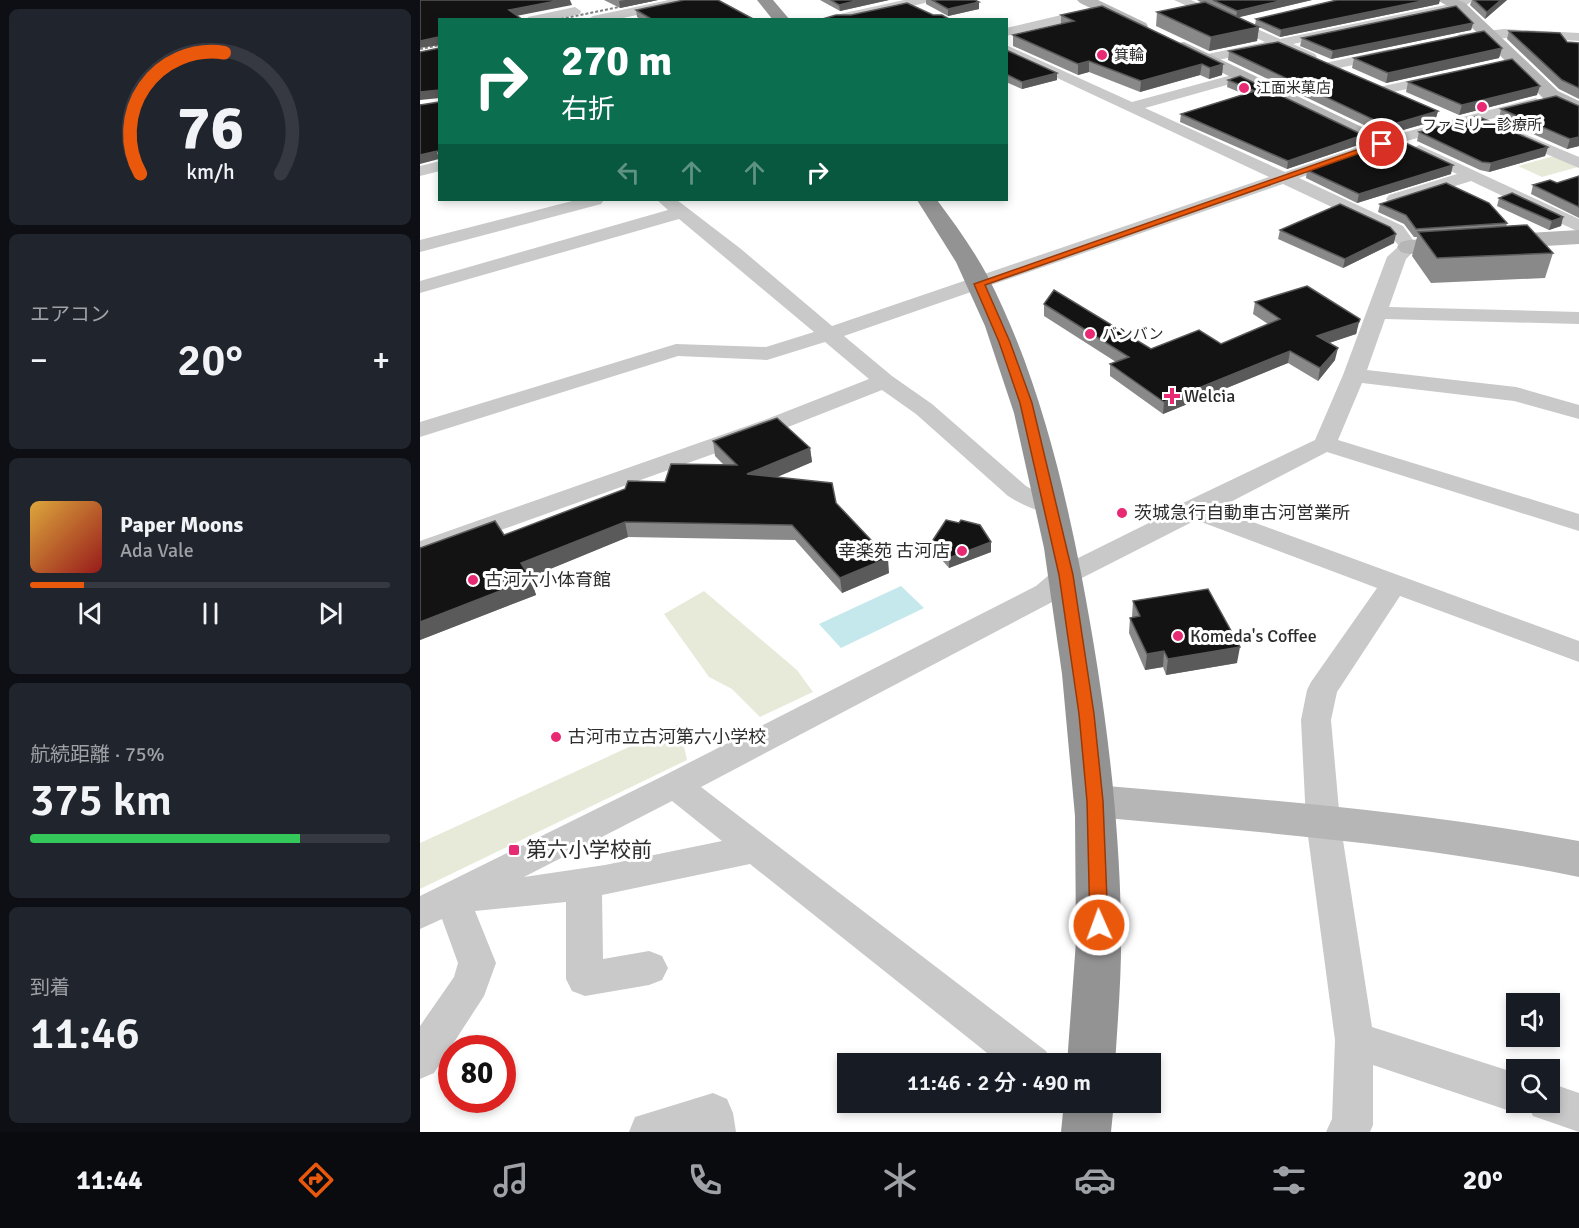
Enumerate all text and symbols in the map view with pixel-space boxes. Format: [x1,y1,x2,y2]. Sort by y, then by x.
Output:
text: 270 m [561,36,672,87]
icon: right [462,42,540,120]
place label: 箕輪 [1114,46,1144,64]
marker: 箕輪 [1095,48,1109,62]
place label: 江面米菓店 [1256,79,1331,97]
marker: 江面米菓店 [1237,81,1251,95]
text: 76 [176,89,244,166]
text: 右折 [561,93,615,126]
marker: ファミリー診療所 [1475,100,1489,114]
place label: ファミリー診療所 [1422,116,1542,134]
pin [1356,118,1407,169]
icon: arrive [1365,127,1398,160]
icon: left [612,156,645,189]
icon: ahead [675,156,708,189]
icon: ahead [738,156,771,189]
icon: right [801,156,834,189]
text: km/h [186,159,234,185]
text: エアコン [30,302,110,327]
place label: バンバン [1102,325,1164,343]
marker: バンバン [1083,327,1097,341]
text: 20° [177,333,243,388]
text: − [30,340,48,381]
text: + [372,340,390,381]
place label: Welcia [1184,385,1235,407]
marker: Welcia [1165,389,1179,403]
place label: 茨城急行自動車古河営業所 [1134,502,1350,524]
marker: 茨城急行自動車古河営業所 [1115,506,1129,520]
text: Paper Moons [120,511,243,538]
text: Ada Vale [120,538,194,563]
place label: 幸楽苑 古河店 [838,540,950,562]
marker: 幸楽苑 古河店 [955,544,969,558]
place label: 古河六小体育館 [485,569,611,591]
marker: 古河六小体育館 [466,573,480,587]
icon: previous [74,597,107,630]
icon: pause [194,597,227,630]
icon: next [314,597,347,630]
place label: Komeda's Coffee [1190,625,1317,647]
marker: Komeda's Coffee [1171,629,1185,643]
place label: 古河市立古河第六小学校 [568,726,766,748]
marker: 古河市立古河第六小学校 [549,730,563,744]
text: 航続距離 · 75% [30,742,165,767]
text: 375 km [30,773,172,828]
place label: 第六小学校前 [526,837,652,863]
marker: 第六小学校前 [507,843,521,857]
position arrow [1067,893,1131,957]
text: 到着 [30,975,70,1000]
map controls [1506,993,1560,1113]
button: sound [1506,993,1560,1047]
text: 11:46 [30,1006,140,1061]
speed limit sign: 80 [438,1035,516,1113]
button: search [1506,1059,1560,1113]
text: 11:46 · 2 分 · 490 m [907,1069,1091,1096]
icon: directions [295,1159,337,1201]
icon: music [490,1159,532,1201]
icon: phone [684,1159,726,1201]
icon: climate [879,1159,921,1201]
icon: car [1074,1159,1116,1201]
icon: filters [1268,1159,1310,1201]
text: 11:44 [76,1164,143,1197]
text: 20° [1463,1164,1503,1197]

